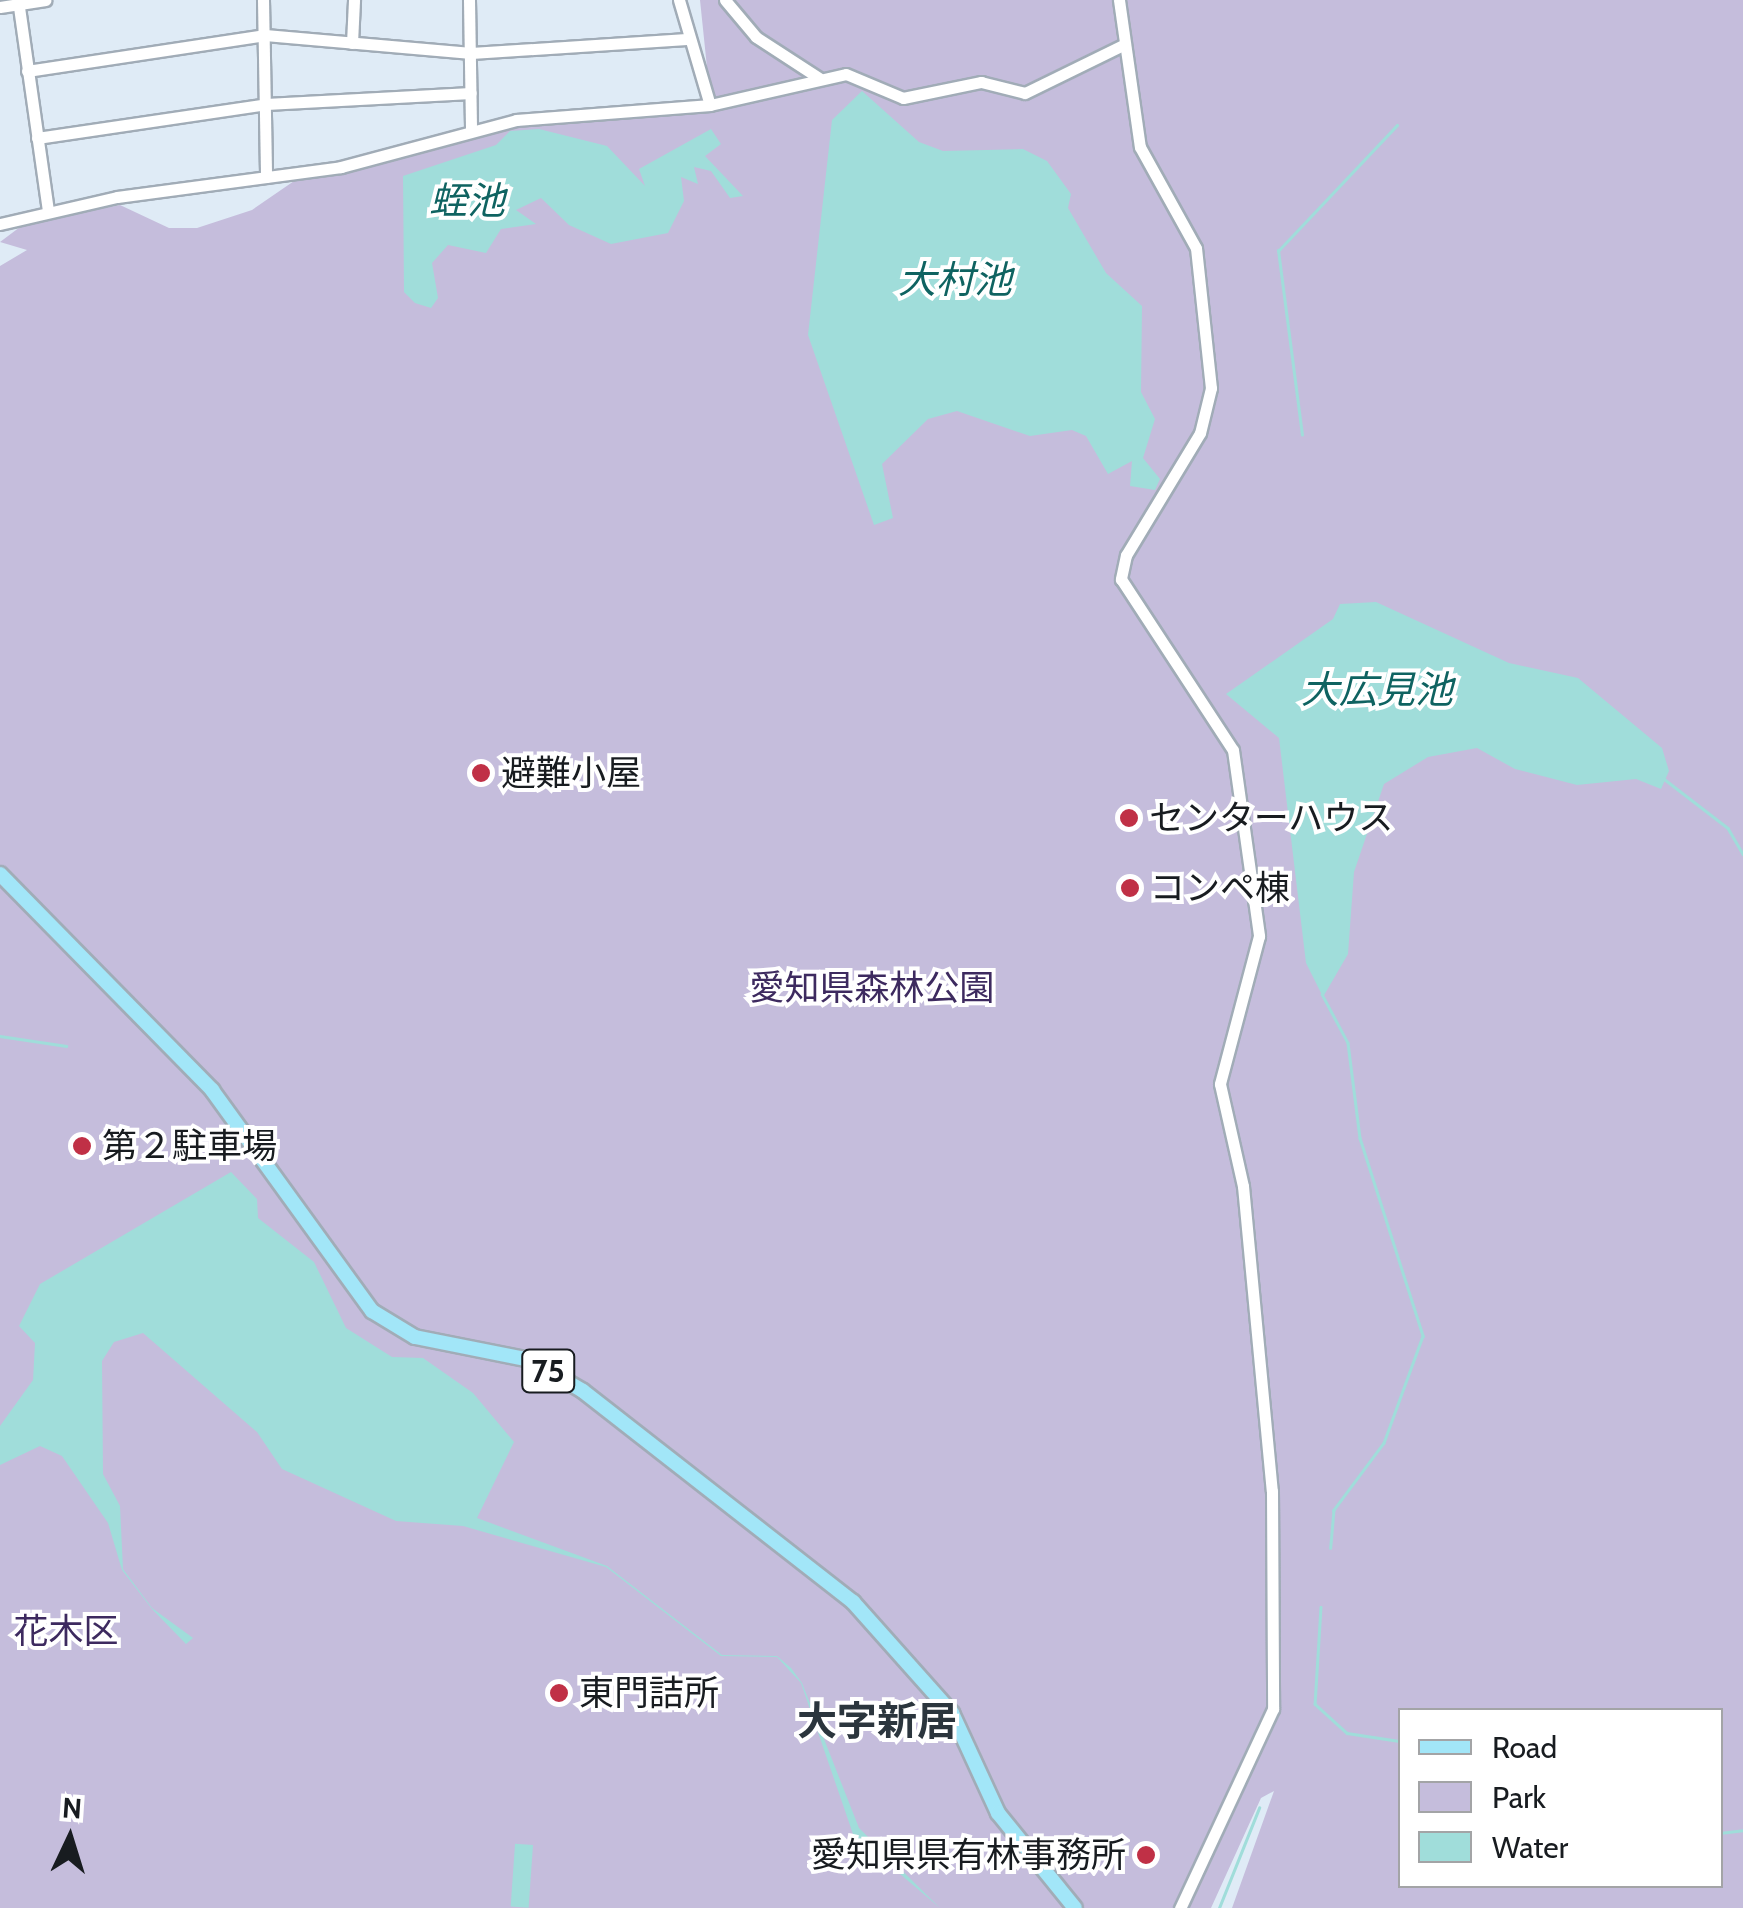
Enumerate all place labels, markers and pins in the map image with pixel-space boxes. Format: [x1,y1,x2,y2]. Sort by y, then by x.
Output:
place label: 避難小屋 [501,752,641,794]
marker: 避難小屋 [470,762,492,784]
place label: センターハウス [1149,797,1394,839]
marker: センターハウス [1118,807,1140,829]
place label: コンペ棟 [1150,867,1290,909]
marker: コンペ棟 [1119,877,1141,899]
place label: 第２駐車場 [102,1125,277,1167]
marker: 第２駐車場 [71,1135,93,1157]
place label: 東門詰所 [579,1672,719,1714]
marker: 東門詰所 [548,1682,570,1704]
place label: 愛知県県有林事務所 [811,1834,1126,1876]
marker: 愛知県県有林事務所 [1135,1844,1157,1866]

